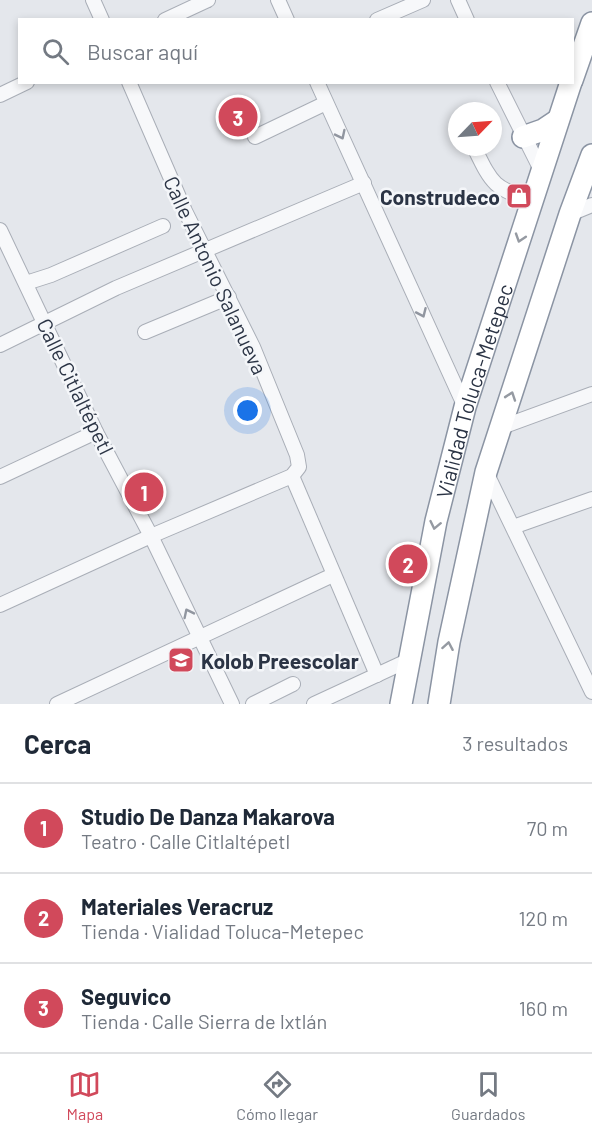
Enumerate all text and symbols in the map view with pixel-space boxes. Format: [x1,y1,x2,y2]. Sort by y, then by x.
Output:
search box [18,18,574,84]
icon: search [39,35,72,68]
text: Buscar aquí [87,38,198,64]
pin: 3 [218,94,258,140]
north arrow [448,102,502,156]
one-way arrow [334,129,346,140]
street label: Calle Antonio Salanueva [159,172,273,378]
shop icon: Construdeco [504,181,534,211]
place label: Construdeco [380,184,500,209]
one-way arrow [515,232,528,243]
street label: Vialidad Toluca-Metepec [430,280,517,501]
one-way arrow [415,306,427,317]
street label: Calle Citlaltépetl [32,314,120,458]
one-way arrow [504,391,517,402]
your location [233,396,262,425]
pin: 1 [124,470,164,514]
one-way arrow [430,520,443,530]
pin: 2 [388,542,428,586]
one-way arrow [184,609,196,620]
one-way arrow [442,642,454,651]
school or university icon: Kolob Preescolar [166,645,196,675]
place label: Kolob Preescolar [201,648,359,673]
text: Cerca [24,728,91,759]
text: 3 resultados [462,731,568,755]
text: Studio De Danza Makarova [81,803,335,829]
text: 1 [40,816,47,840]
text: 70 m [527,816,568,840]
text: Teatro · Calle Citlaltépetl [81,829,290,853]
text: Materiales Veracruz [81,893,273,919]
text: 2 [38,906,49,930]
text: 120 m [518,906,568,930]
text: Tienda · Vialidad Toluca-Metepec [81,919,364,943]
text: Seguvico [81,983,171,1009]
text: 3 [38,996,49,1020]
text: 160 m [519,996,568,1020]
text: Tienda · Calle Sierra de Ixtlán [81,1009,327,1033]
tab: Mapa [67,1068,103,1123]
tab: Cómo llegar [236,1068,318,1123]
tab: Guardados [451,1068,525,1123]

